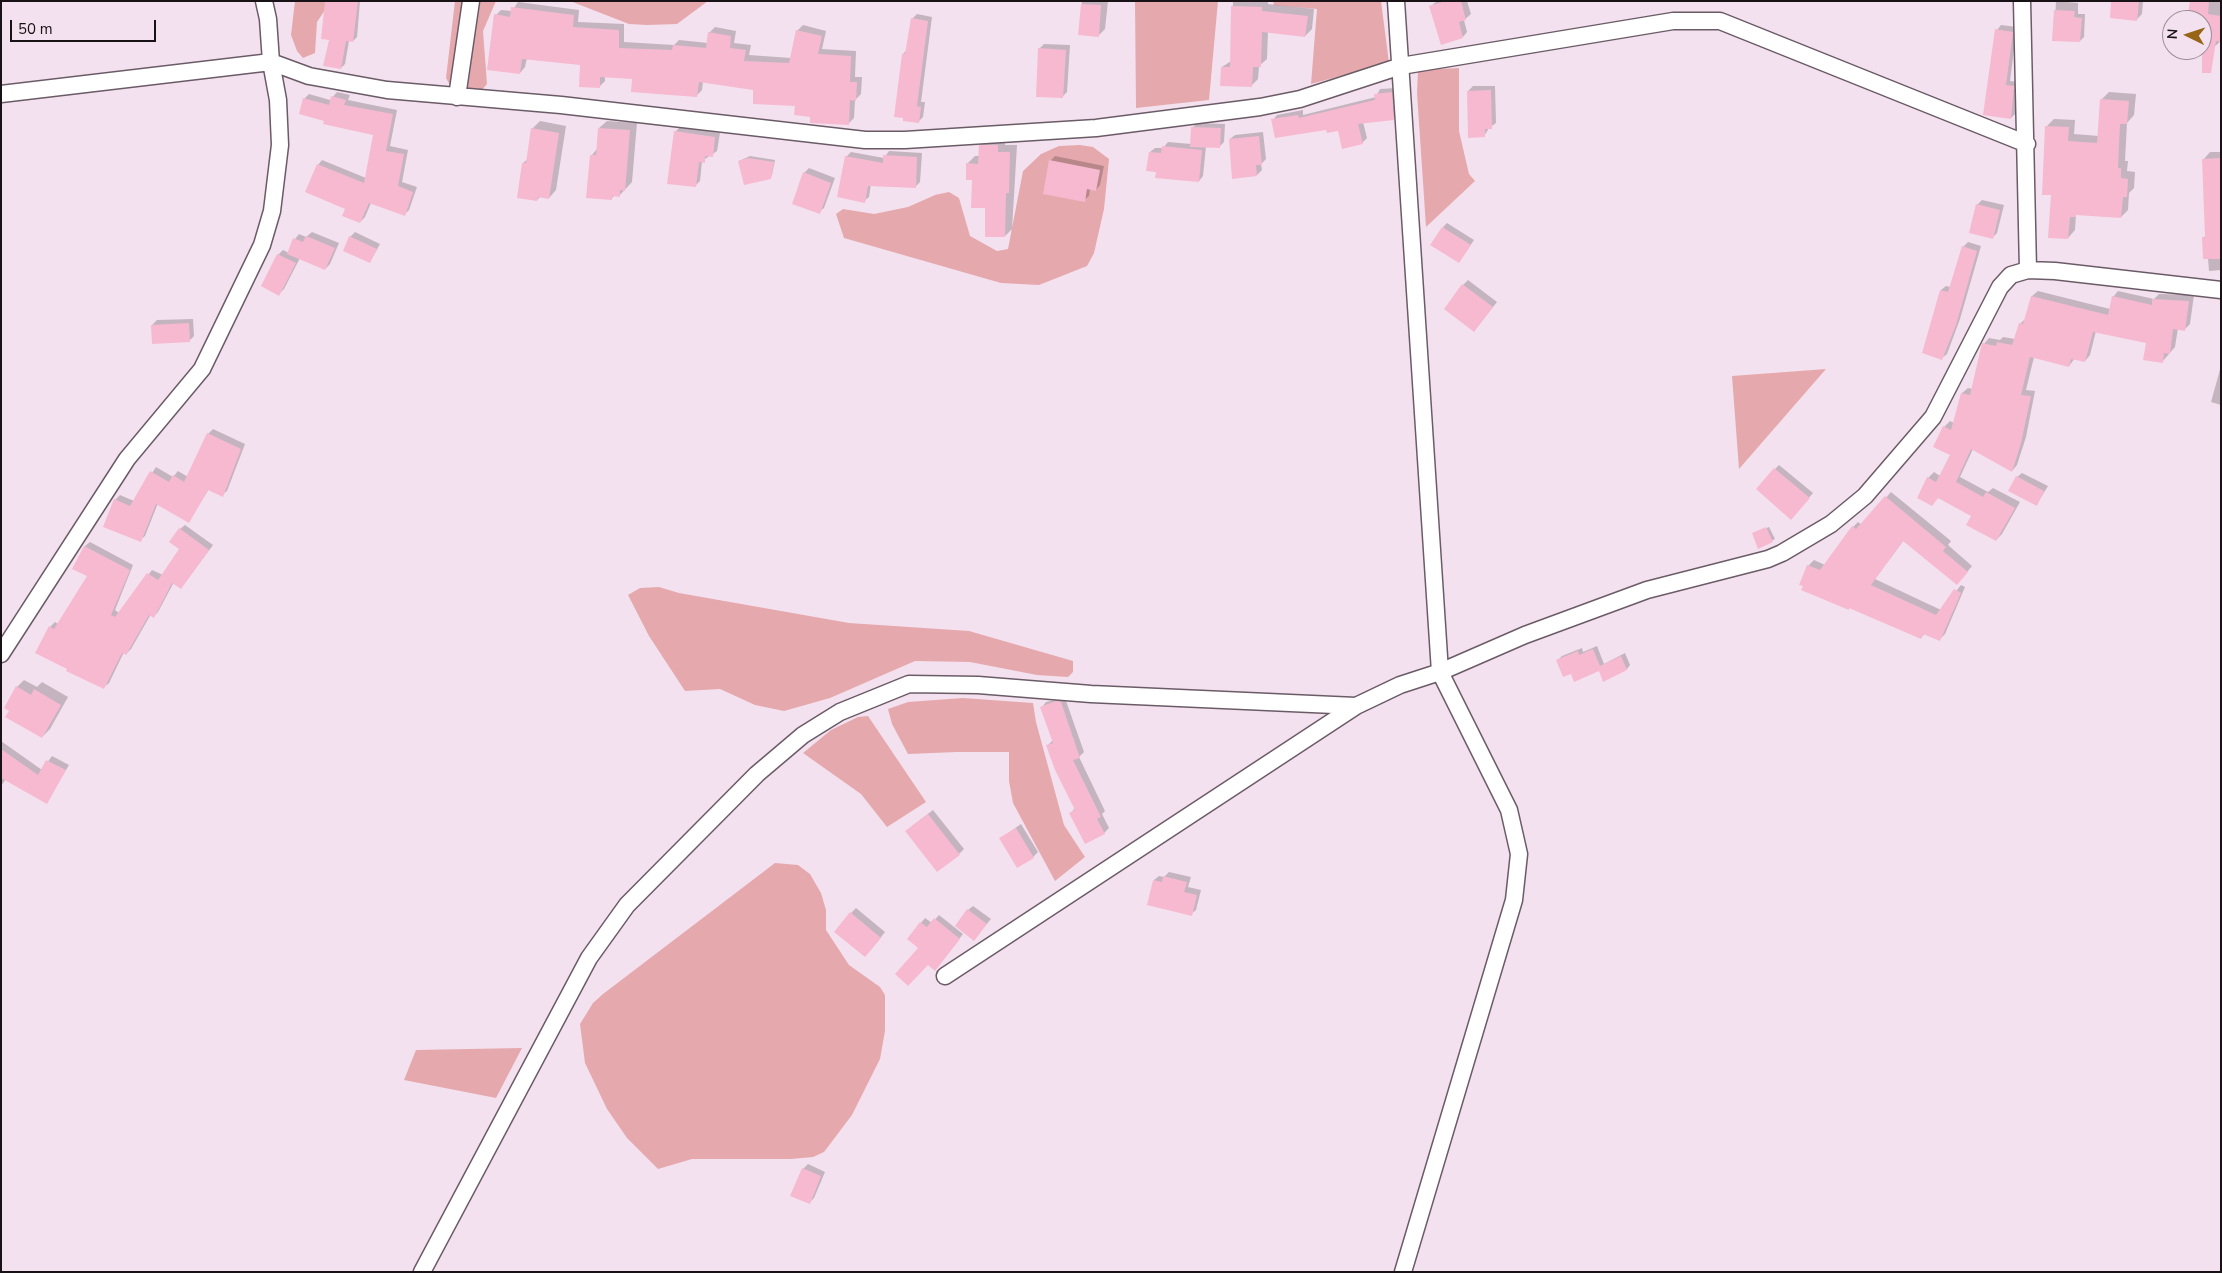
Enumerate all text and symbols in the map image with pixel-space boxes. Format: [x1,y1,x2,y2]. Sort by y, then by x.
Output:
scale bar [12,10,159,42]
north arrow [2162,10,2212,60]
text: 50 m [18,19,53,39]
text: N [2163,28,2182,40]

